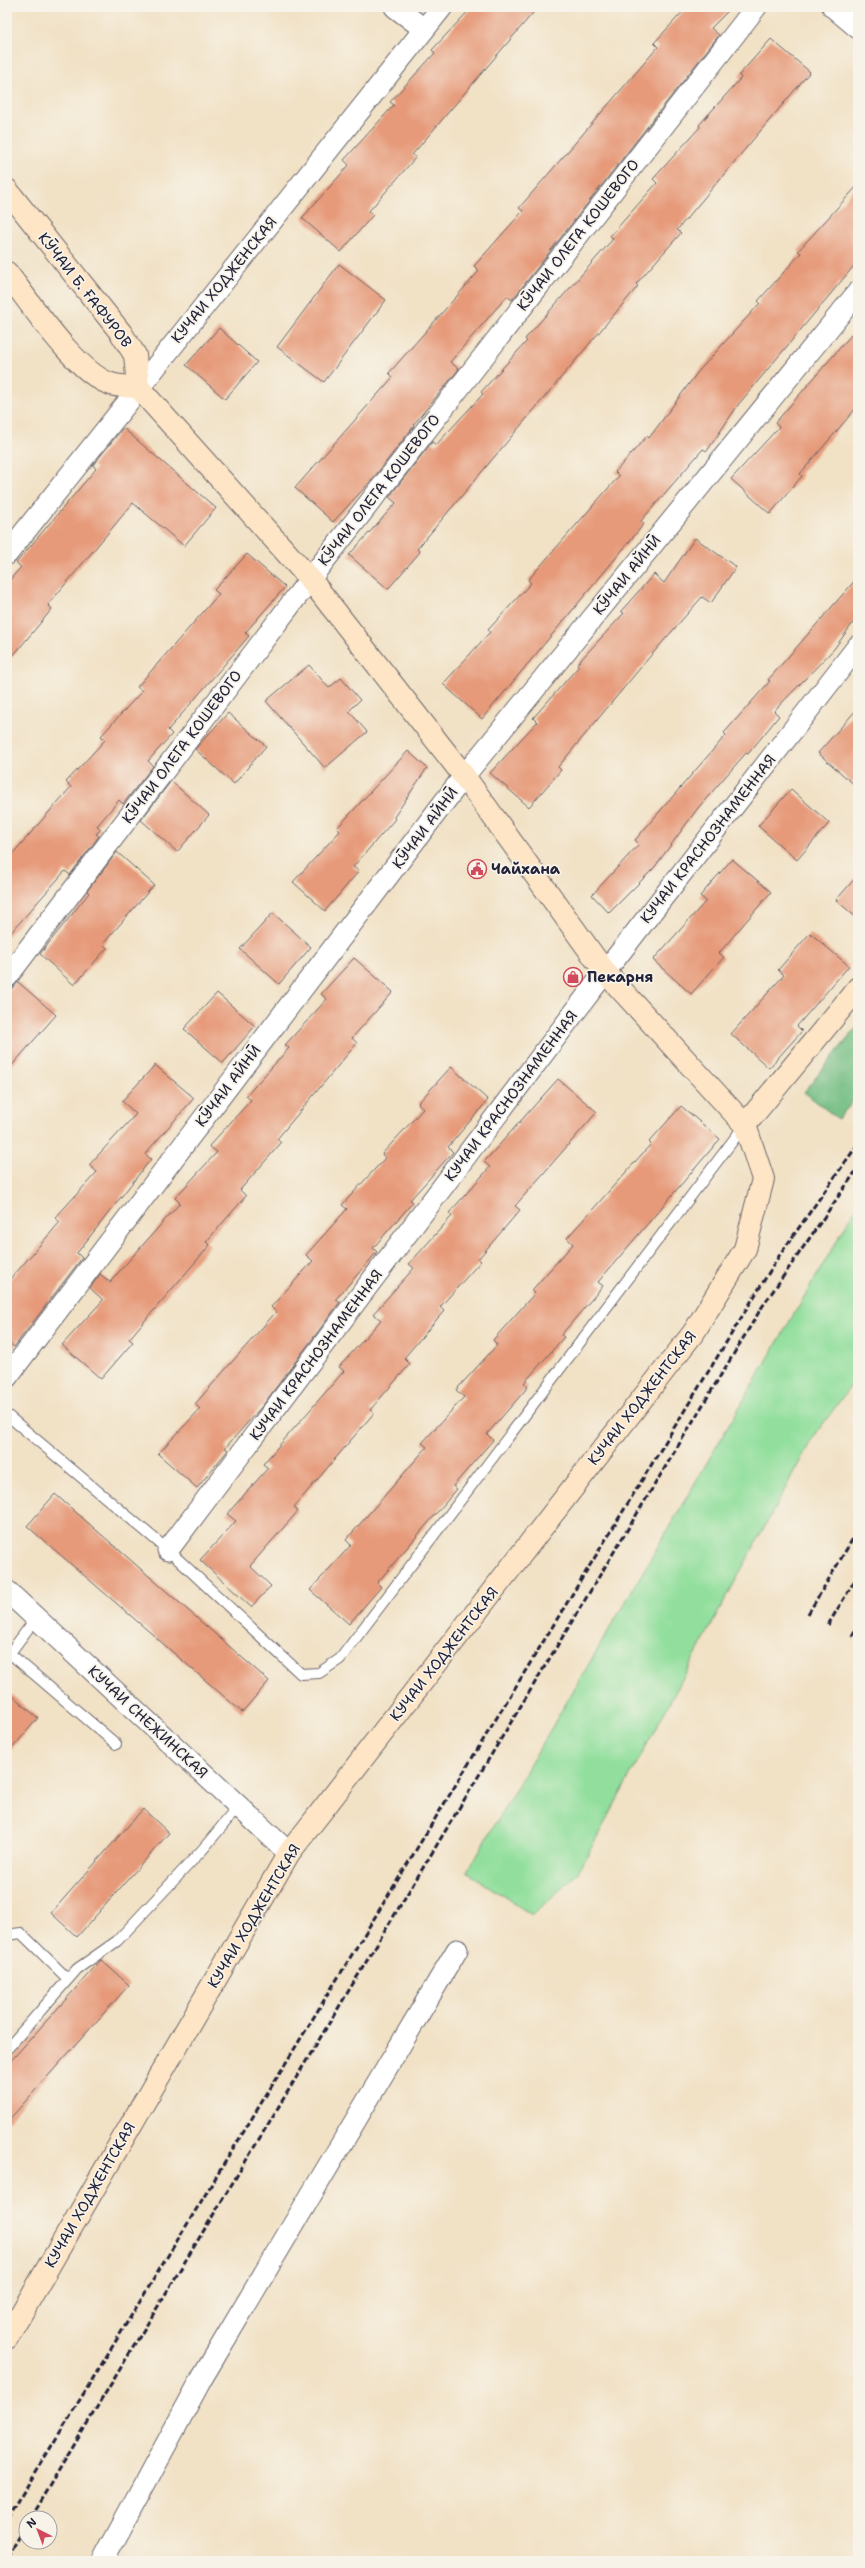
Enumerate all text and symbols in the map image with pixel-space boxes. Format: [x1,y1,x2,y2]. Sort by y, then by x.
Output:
street label: КӮЧАИ ОЛЕГА КОШЕВОГО [512,155,644,315]
street label: КУЧАИ ХОДЖЕНСКАЯ [167,212,281,348]
street label: КӮЧАИ Б. ҒАФУРОВ [34,228,136,352]
street label: КӮЧАИ ОЛЕГА КОШЕВОГО [313,410,445,570]
street label: КӮЧАИ АЙНӢ [588,530,665,619]
street label: КӮЧАИ ОЛЕГА КОШЕВОГО [118,666,246,828]
street label: КУЧАИ КРАСНОЗНАМЕННАЯ [636,750,780,928]
street label: КӮЧАИ АЙНӢ [387,782,462,873]
public building icon: Чайхана [466,858,488,880]
place label: Чайхана [491,859,561,879]
shop icon: Пекарня [562,966,584,988]
place label: Пекарня [587,967,653,987]
street label: КУЧАИ КРАСНОЗНАМЕННАЯ [440,1006,582,1186]
street label: КӮЧАИ АЙНӢ [190,1040,265,1131]
street label: КУЧАИ КРАСНОЗНАМЕННАЯ [245,1265,387,1445]
street label: КУЧАИ ХОДЖЕНТСКАЯ [583,1327,701,1469]
street label: КУЧАИ ХОДЖЕНТСКАЯ [385,1583,503,1725]
street label: КУЧАИ СНЕЖИНСКАЯ [84,1661,212,1783]
street label: КУЧАИ ХОДЖЕНТСКАЯ [203,1840,305,1992]
street label: КУЧАИ ХОДЖЕНТСКАЯ [40,2118,140,2272]
north arrow [18,2510,58,2550]
text: N [23,2514,40,2531]

